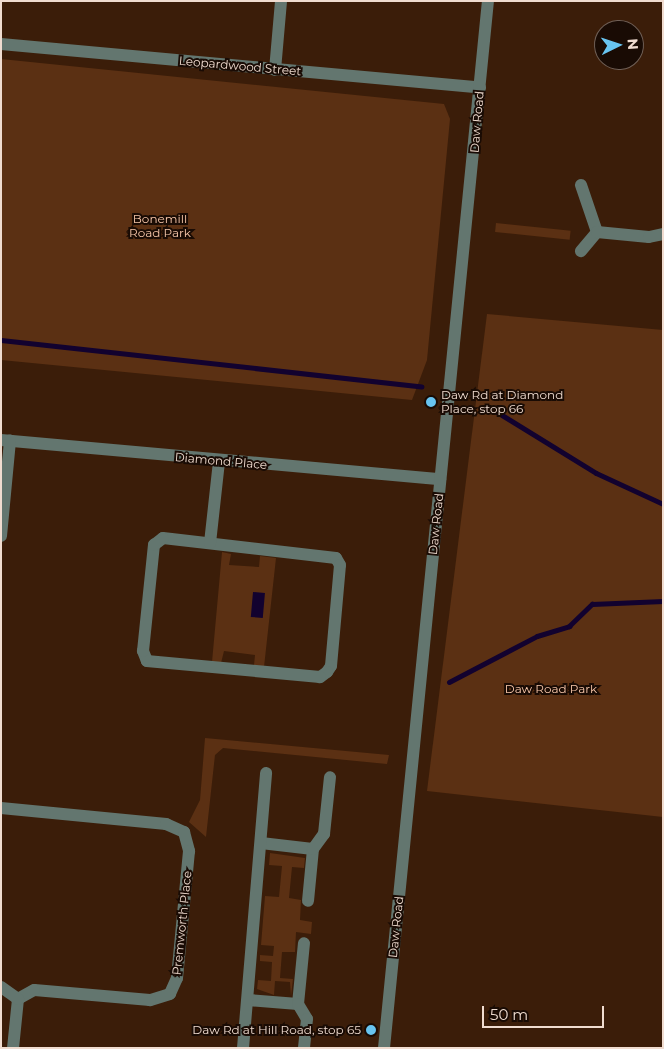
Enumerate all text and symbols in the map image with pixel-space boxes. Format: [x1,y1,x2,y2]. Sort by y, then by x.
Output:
north arrow [594,20,644,70]
text: N [624,38,642,50]
street label: Leopardwood Street [178,53,302,79]
street label: Daw Road [467,91,487,153]
park label: Bonemill Road Park [129,212,191,240]
place label: Daw Rd at Diamond Place, stop 66 [441,388,563,416]
marker: Daw Rd at Diamond Place, stop 66 [425,396,437,408]
street label: Diamond Place [174,450,268,472]
street label: Daw Road [426,492,446,556]
park label: Daw Road Park [505,682,597,696]
street label: Premworth Place [169,870,195,976]
street label: Daw Road [386,895,406,959]
scale bar [484,996,606,1028]
text: 50 m [490,1005,528,1024]
place label: Daw Rd at Hill Road, stop 65 [192,1023,361,1037]
marker: Daw Rd at Hill Road, stop 65 [365,1024,377,1036]

